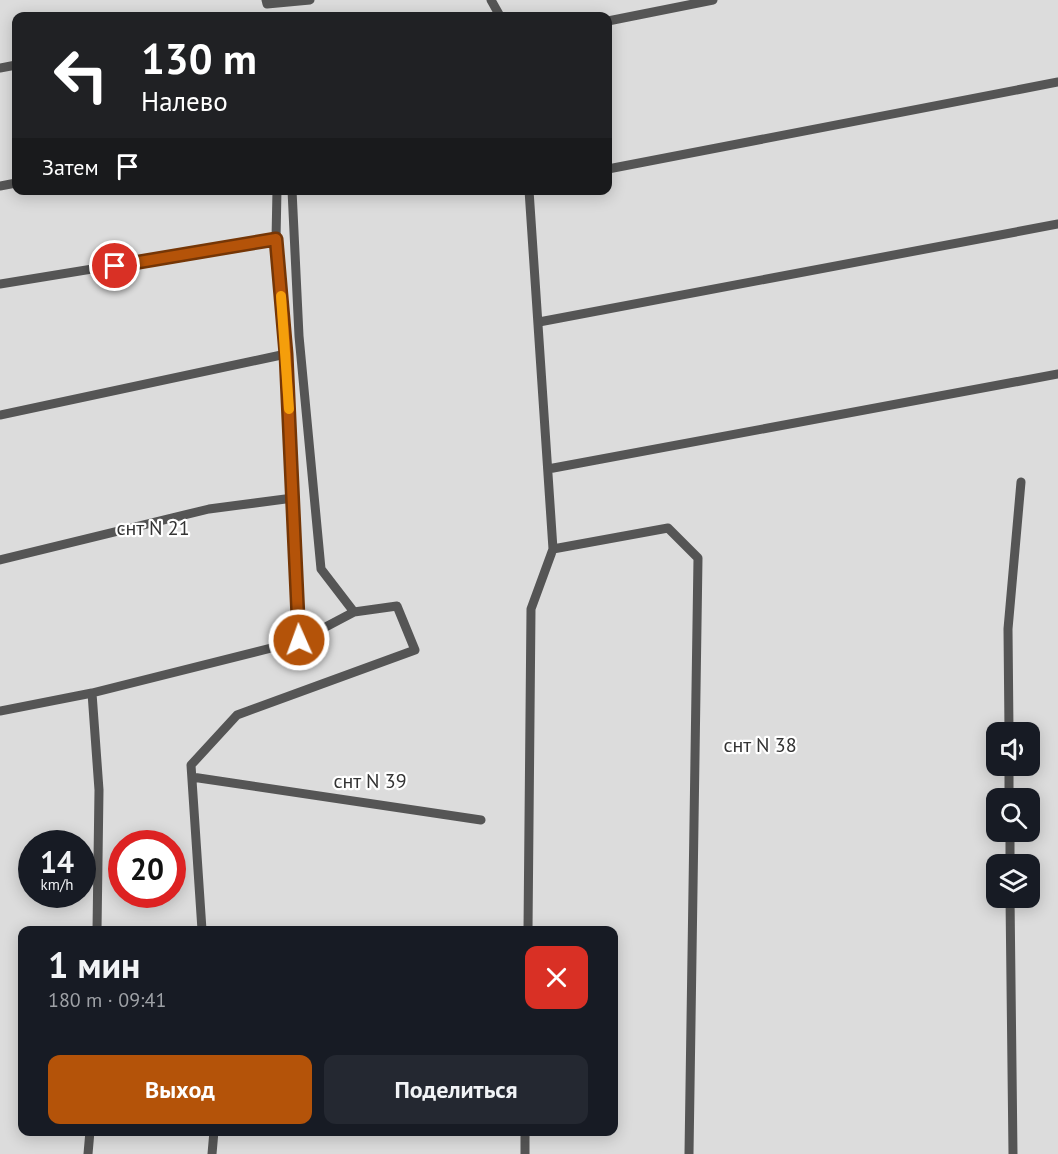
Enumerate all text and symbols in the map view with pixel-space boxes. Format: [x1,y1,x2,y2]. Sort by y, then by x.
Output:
text: 130 m [141,31,257,86]
icon: left [42,36,120,114]
text: Налево [141,84,228,118]
icon: arrive [111,150,144,183]
text: Затем [42,153,99,181]
pin [89,240,140,291]
icon: arrive [98,249,131,282]
park label: снт N 21 [116,515,190,541]
position arrow [267,608,331,672]
map controls [986,722,1040,908]
button: sound [986,722,1040,776]
park label: снт N 38 [723,732,797,758]
park label: снт N 39 [333,768,407,794]
button: search [986,788,1040,842]
speed limit sign: 20 [108,830,186,908]
text: 14 [40,842,74,881]
button: layers [986,854,1040,908]
text: km/h [41,875,73,894]
text: 1 мин [48,941,140,988]
button: close [525,946,588,1009]
text: 180 m · 09:41 [48,987,166,1013]
button: Выход [48,1055,312,1124]
button: Поделиться [324,1055,588,1124]

